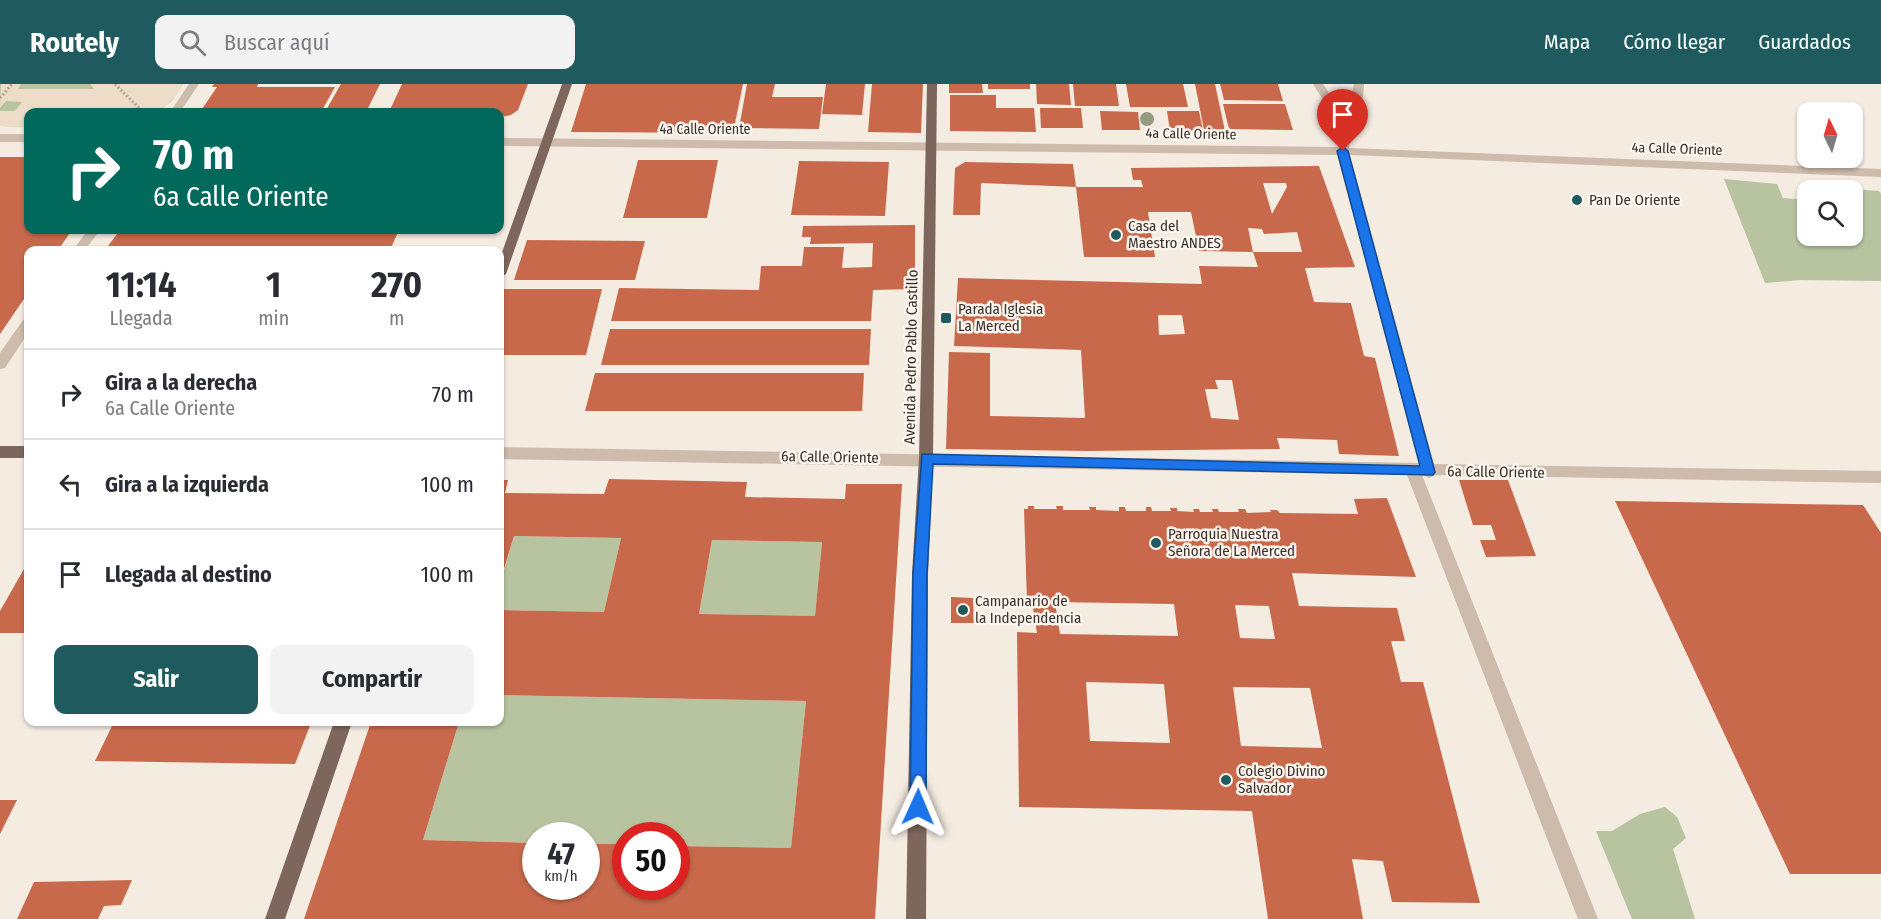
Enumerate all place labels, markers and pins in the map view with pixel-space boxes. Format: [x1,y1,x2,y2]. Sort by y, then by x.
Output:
pin [1317,89,1368,151]
place label: Pan De Oriente [1589,191,1680,209]
marker: Pan De Oriente [1570,193,1584,207]
place label: Casa del Maestro ANDES [1128,217,1221,252]
marker: Casa del Maestro ANDES [1109,228,1123,242]
place label: Parada Iglesia La Merced [958,300,1043,335]
marker: Parada Iglesia La Merced [939,311,953,325]
place label: Parroquia Nuestra Señora de La Merced [1168,525,1295,560]
marker: Parroquia Nuestra Señora de La Merced [1149,536,1163,550]
place label: Campanario de la Independencia [975,592,1081,627]
marker: Campanario de la Independencia [956,603,970,617]
place label: Colegio Divino Salvador [1238,762,1326,797]
marker: Colegio Divino Salvador [1219,773,1233,787]

